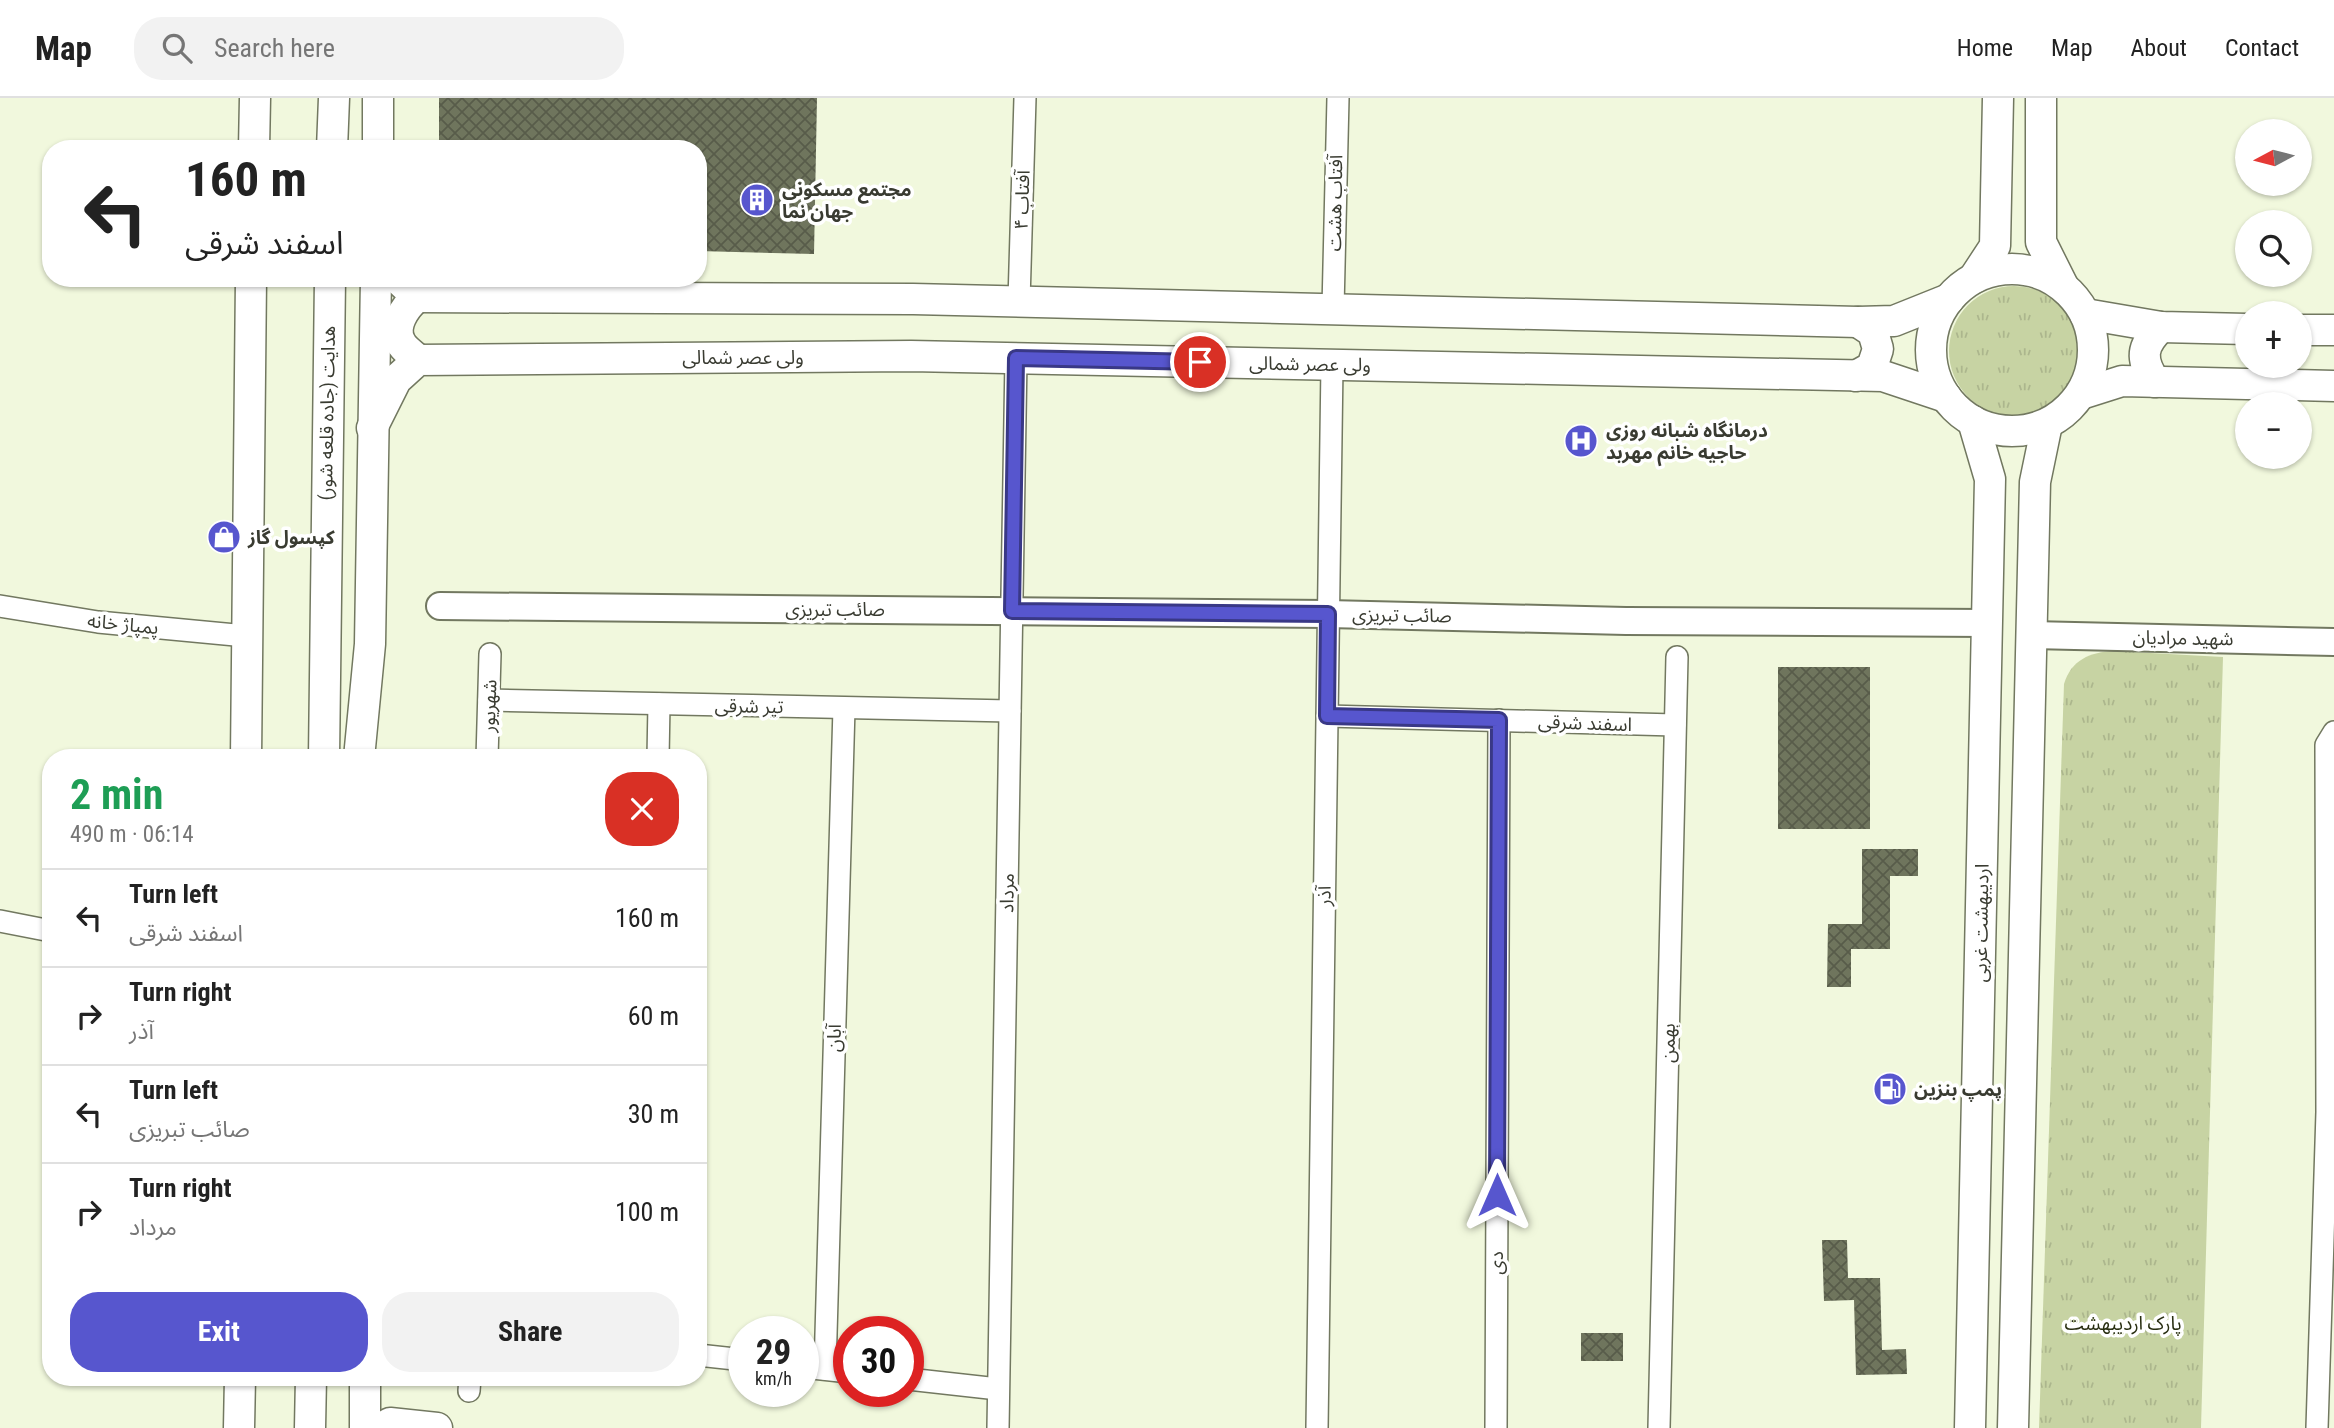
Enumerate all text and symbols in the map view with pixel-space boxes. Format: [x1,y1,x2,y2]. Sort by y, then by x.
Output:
search box [134,17,624,80]
text: Map [35,29,92,68]
icon: search [158,29,196,67]
text: Search here [214,33,335,63]
text: Home [1957,34,2013,62]
text: Map [2051,34,2093,62]
text: About [2131,34,2187,62]
text: Contact [2225,34,2299,62]
north arrow [2235,119,2312,196]
map controls [2235,119,2312,469]
text: 160 m [185,151,307,208]
street label: آفتاب هشت [1323,153,1347,252]
icon: left [70,168,161,259]
street label: آفتاب ۴ [1009,168,1035,230]
place label: مجتمع مسکونی جهان نما [782,178,912,223]
building icon: مجتمع مسکونی جهان نما [738,181,776,219]
button: search [2235,210,2312,287]
text: اسفند شرقی [185,224,344,262]
button: + [2235,301,2312,378]
street label: هدایت (جاده قلعه شور) [314,325,340,501]
pin [1170,332,1230,392]
icon: arrive [1181,343,1219,381]
street label: ولی عصر شمالی [682,346,804,369]
street label: ولی عصر شمالی [1249,351,1371,377]
button: − [2235,392,2312,469]
place label: درمانگاه شبانه‌ روزی حاجیه‌ خانم مهربد [1606,419,1768,467]
hospital icon: درمانگاه شبانه‌ روزی حاجیه‌ خانم مهربد [1562,422,1600,460]
shop icon: کپسول گاز [205,518,243,556]
place label: کپسول گاز [247,526,335,549]
street label: صائب تبریزی [785,598,885,621]
street label: صائب تبریزی [1352,603,1452,627]
street label: پمپاژ خانه [86,609,160,640]
street label: شهید مرادیان [2132,626,2234,650]
street label: شهریور [477,679,501,734]
street label: تیر شرقی [714,694,784,718]
street label: اسفند شرقی [1538,710,1632,736]
text: 2 min [70,770,163,819]
button: close [605,772,679,846]
text: 490 m · 06:14 [70,821,194,848]
street label: اردیبهشت غربی [1968,863,1994,983]
street label: مرداد [995,873,1019,913]
text: Turn left [129,879,218,909]
street label: آذر [1312,884,1336,907]
icon: left [70,899,108,937]
text: 160 m [615,903,679,933]
text: اسفند شرقی [129,920,243,947]
text: Turn right [129,977,231,1007]
icon: right [70,997,108,1035]
text: 60 m [628,1001,679,1031]
text: آذر [129,1018,154,1045]
street label: آبان [822,1022,846,1052]
street label: بهمن [1656,1023,1680,1063]
fuel station icon: پمپ بنزین [1871,1070,1909,1108]
text: Turn left [129,1075,218,1105]
place label: پمپ بنزین [1914,1078,2002,1102]
icon: left [70,1095,108,1133]
text: 30 m [628,1099,679,1129]
text: صائب تبریزی [129,1116,250,1143]
position arrow [1460,1158,1534,1232]
text: Turn right [129,1173,231,1203]
icon: right [70,1193,108,1231]
text: 100 m [615,1197,679,1227]
text: مرداد [129,1214,177,1241]
street label: دی [1485,1251,1508,1275]
button: Exit [70,1292,368,1372]
button: Share [382,1292,679,1372]
park label: پارک اردیبهشت [2064,1312,2182,1336]
speed limit sign: 30 [833,1316,924,1407]
text: 29 [756,1332,791,1373]
text: km/h [755,1368,792,1389]

